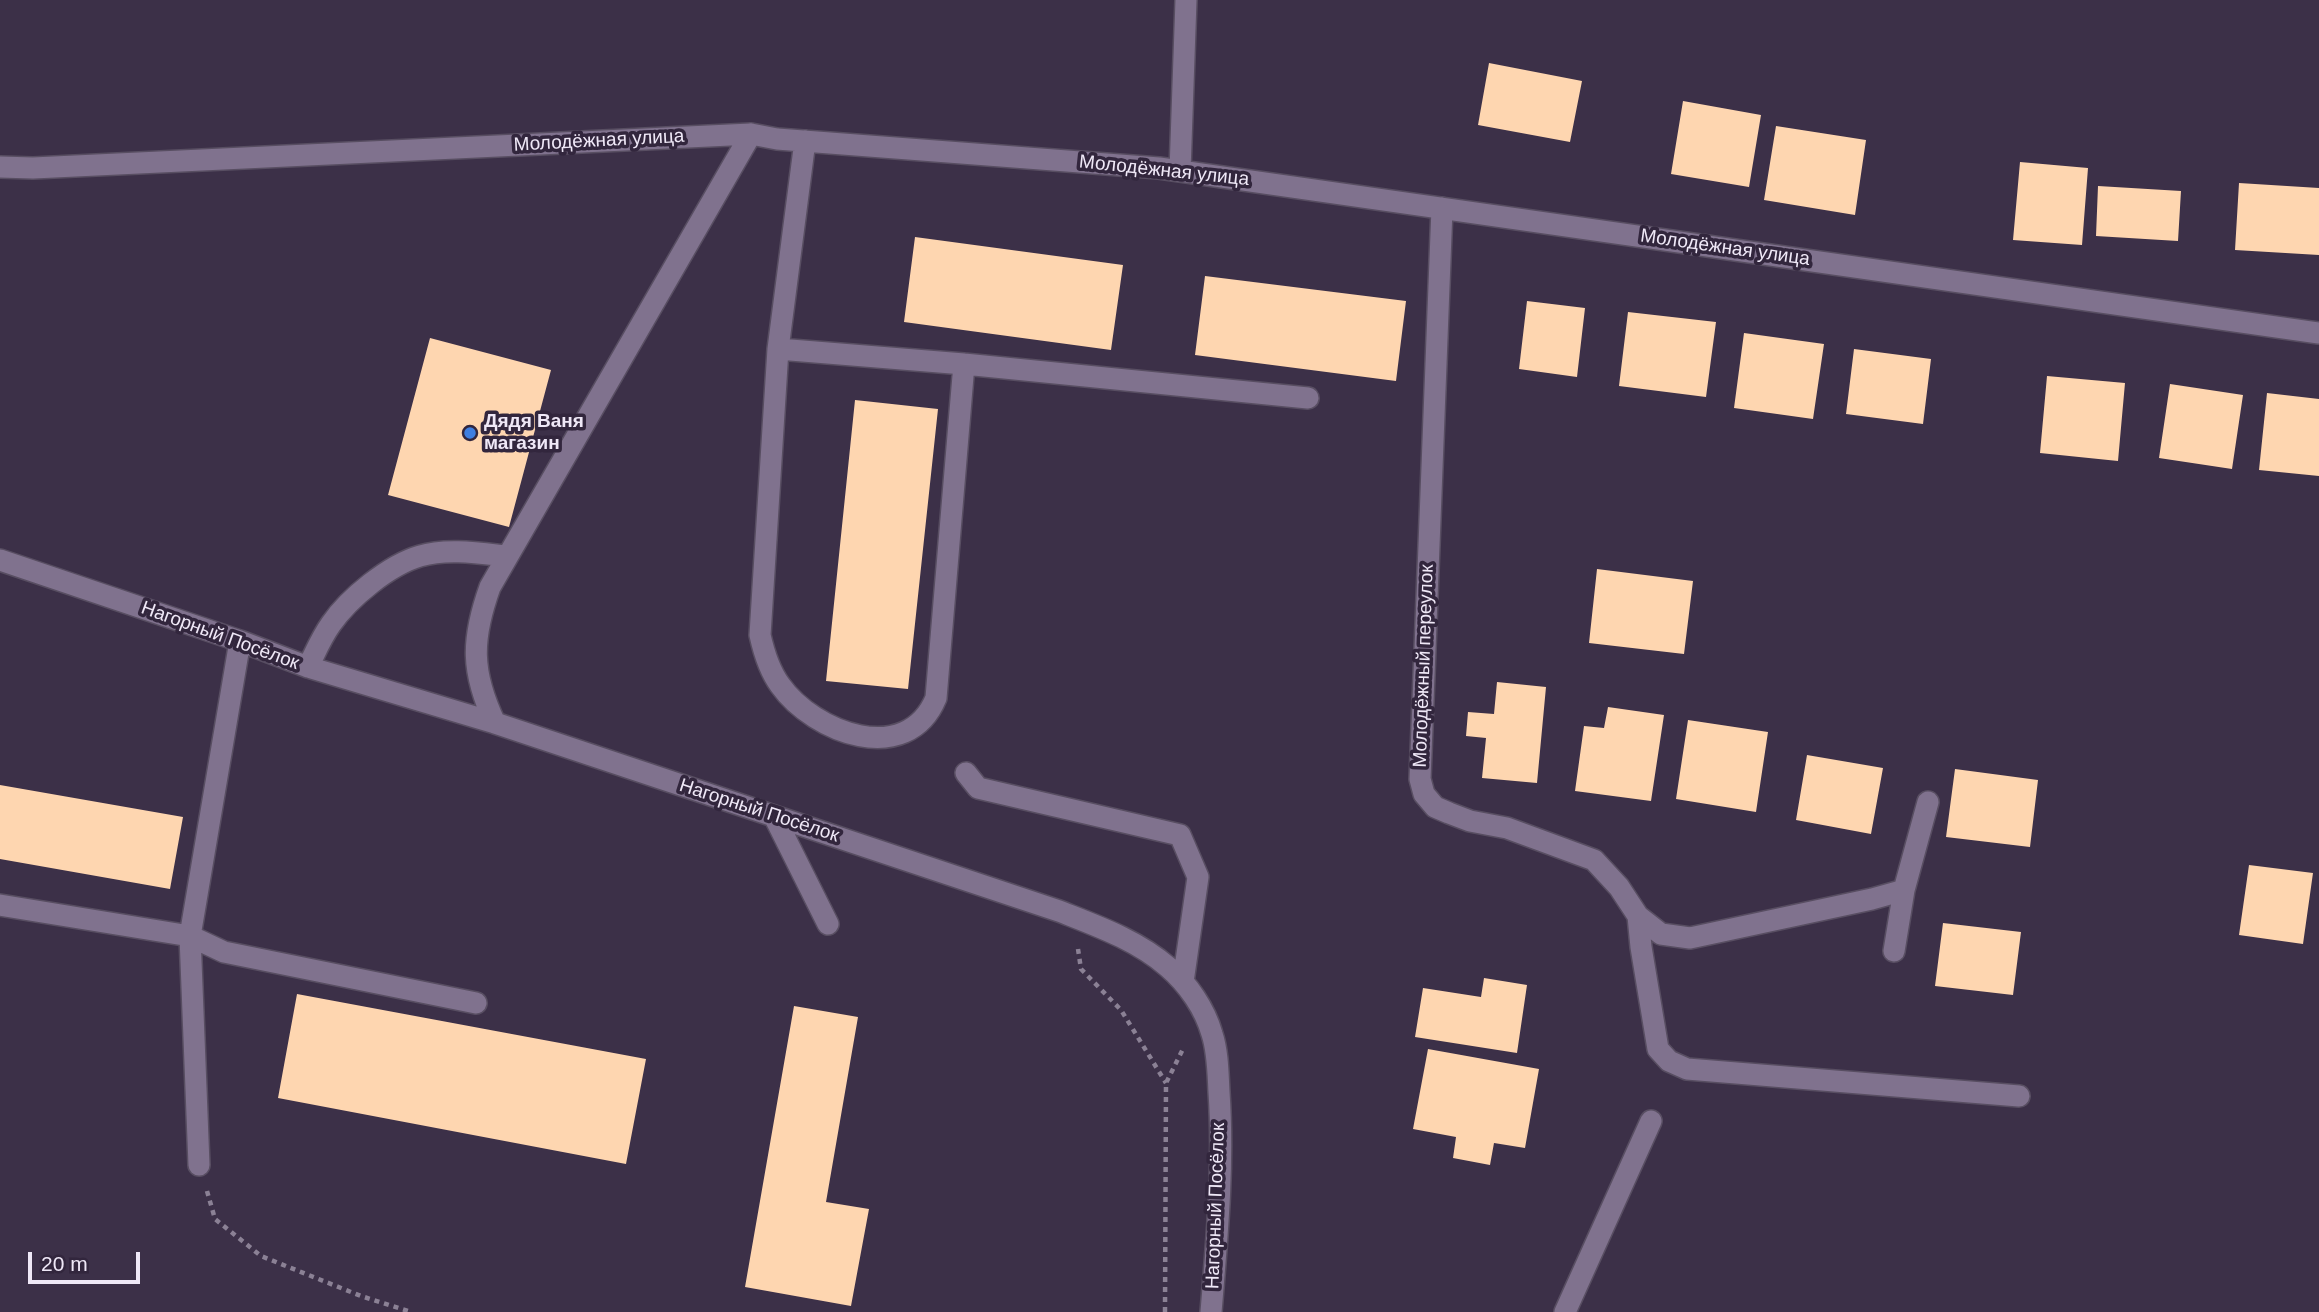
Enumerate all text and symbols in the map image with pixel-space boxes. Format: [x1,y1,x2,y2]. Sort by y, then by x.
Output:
street label: Молодёжная улица [513,125,685,157]
street label: Молодёжная улица [1078,151,1250,191]
street label: Молодёжная улица [1639,225,1811,271]
place label: Дядя Ваня магазин [484,411,584,455]
marker: Дядя Ваня магазин [462,425,478,441]
street label: Молодёжный переулок [1409,564,1439,768]
street label: Нагорный Посёлок [138,597,302,675]
street label: Нагорный Посёлок [676,774,842,848]
street label: Нагорный Посёлок [1202,1122,1230,1290]
scale bar [32,1238,144,1282]
text: 20 m [41,1252,88,1275]

